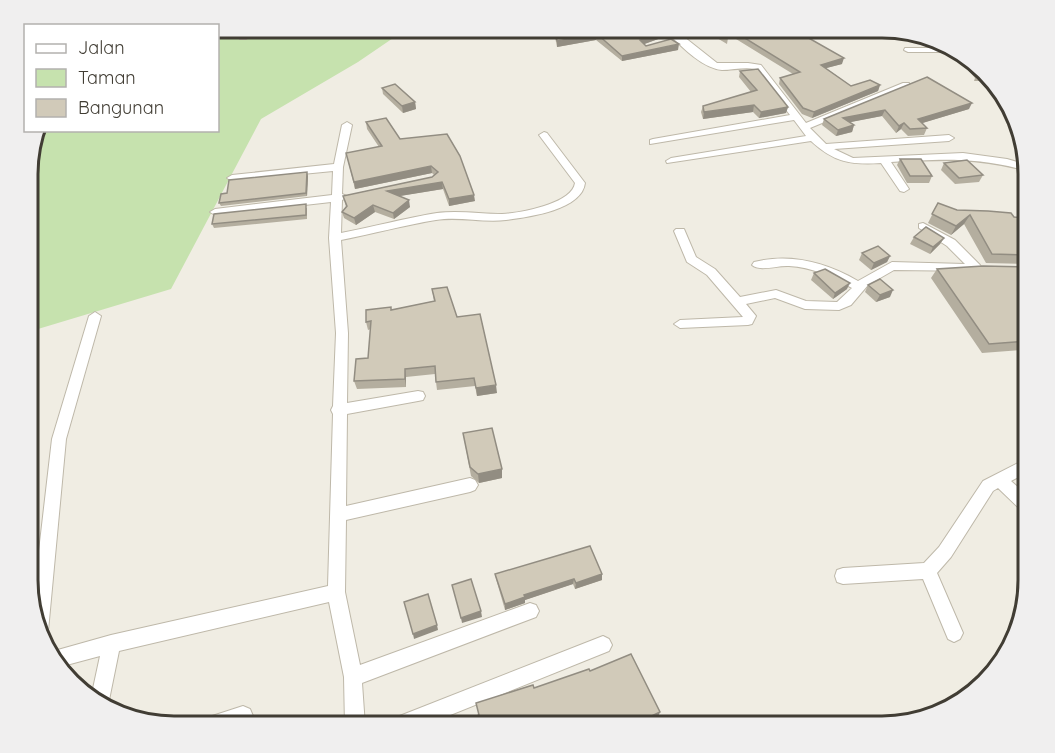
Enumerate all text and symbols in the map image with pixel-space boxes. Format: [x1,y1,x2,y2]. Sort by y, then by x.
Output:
legend [24,24,219,132]
text: Jalan [78,36,125,59]
text: Taman [78,66,136,89]
text: Bangunan [78,96,164,119]

